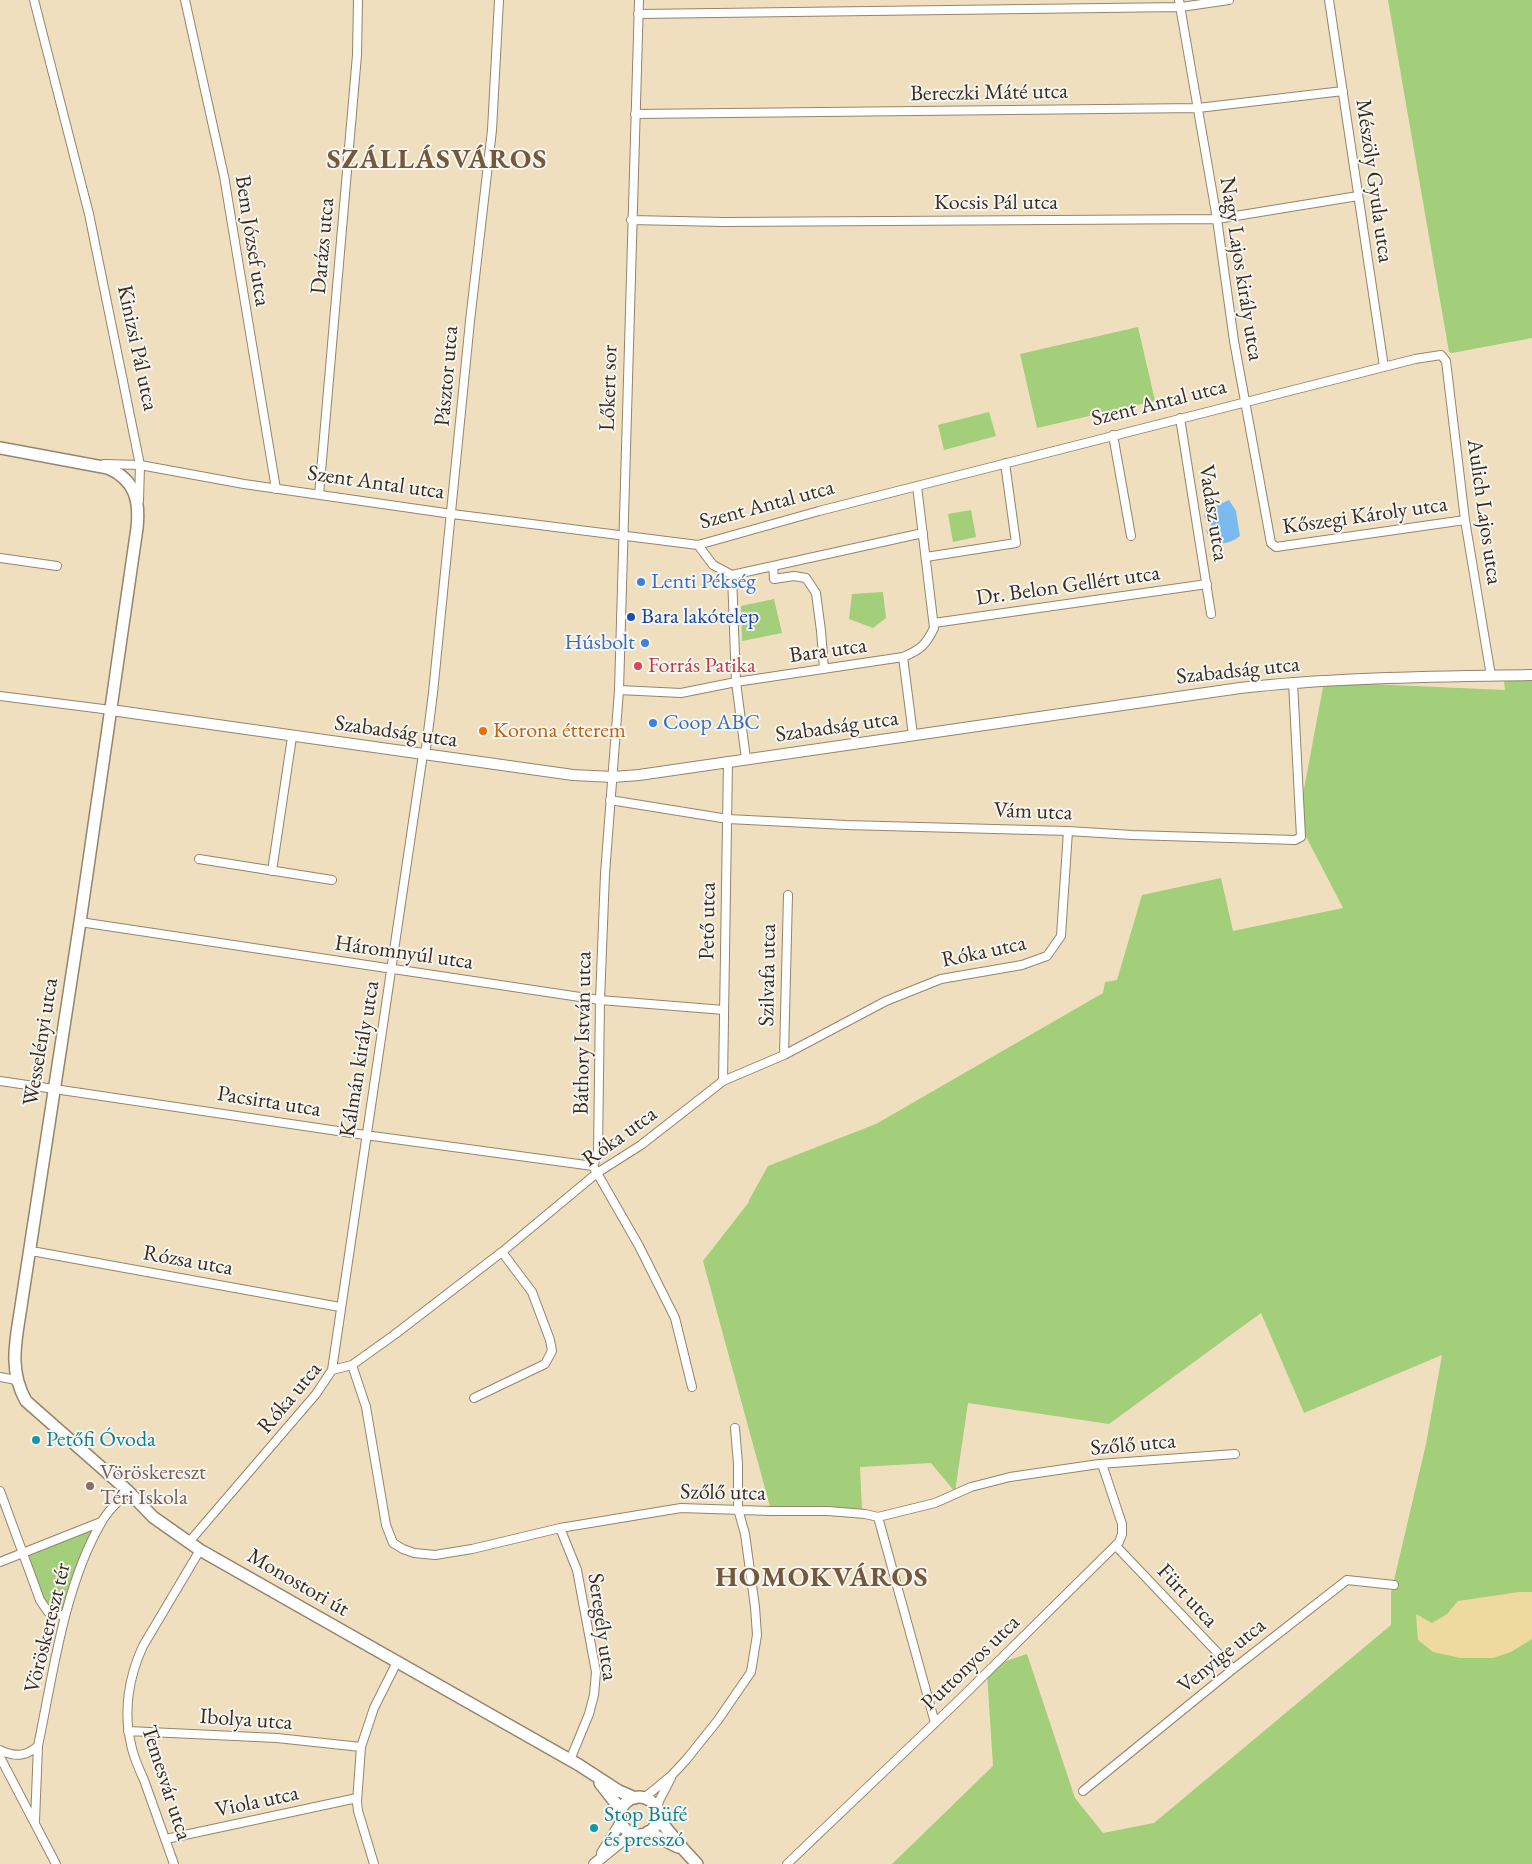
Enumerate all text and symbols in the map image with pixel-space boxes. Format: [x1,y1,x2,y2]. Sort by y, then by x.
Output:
street label: Bereczki Máté utca [910,78,1068,108]
street label: Mészöly Gyula utca [1349,98,1399,264]
district label: SZÁLLÁSVÁROS [325,143,549,177]
street label: Bem József utca [229,174,275,308]
street label: Nagy Lajos király utca [1213,175,1269,363]
street label: Kocsis Pál utca [934,190,1058,216]
street label: Darázs utca [306,197,340,295]
street label: Kinizsi Pál utca [111,283,163,413]
street label: Pásztor utca [429,325,465,427]
street label: Lőkert sor [594,344,624,432]
street label: Szent Antal utca [1089,373,1229,433]
street label: Aulich Lajos utca [1461,437,1507,587]
street label: Szent Antal utca [306,460,446,506]
street label: Vadász utca [1192,463,1234,563]
street label: Szent Antal utca [697,474,837,536]
street label: Kőszegi Károly utca [1281,491,1449,541]
street label: Dr. Belon Gellért utca [974,560,1162,612]
place label: Lenti Pékség [651,569,756,595]
marker: Lenti Pékség [635,576,647,588]
place label: Bara lakótelep [641,604,759,630]
marker: Bara lakótelep [625,611,637,623]
place label: Húsbolt [564,630,635,656]
street label: Bara utca [787,632,869,670]
marker: Húsbolt [639,637,651,649]
street label: Szabadság utca [1175,651,1301,691]
place label: Forrás Patika [648,653,756,679]
marker: Forrás Patika [632,660,644,672]
street label: Szabadság utca [774,705,900,749]
street label: Szabadság utca [333,710,459,754]
place label: Coop ABC [663,710,760,736]
marker: Coop ABC [647,717,659,729]
place label: Korona étterem [493,718,626,744]
marker: Korona étterem [477,725,489,737]
street label: Vám utca [993,797,1073,827]
street label: Pető utca [694,882,722,960]
street label: Szilvafa utca [754,923,782,1027]
street label: Háromnyúl utca [333,930,475,976]
street label: Róka utca [939,930,1029,974]
street label: Báthory István utca [568,951,598,1115]
street label: Wesselényi utca [18,976,64,1108]
street label: Kálmán király utca [335,979,385,1139]
street label: Pacsirta utca [215,1081,323,1123]
street label: Róka utca [578,1101,662,1173]
street label: Rózsa utca [141,1240,235,1282]
street label: Róka utca [252,1357,328,1439]
place label: Petőfi Óvoda [46,1427,156,1453]
street label: Szőlő utca [1089,1428,1177,1462]
marker: Petőfi Óvoda [30,1434,42,1446]
place label: Vöröskereszt Téri Iskola [100,1460,206,1512]
street label: Szőlő utca [680,1479,766,1507]
marker: Vöröskereszt Téri Iskola [84,1480,96,1492]
street label: Monostori út [242,1543,354,1623]
street label: Fürt utca [1151,1559,1223,1633]
street label: Vöröskereszt tér [19,1560,77,1696]
district label: HOMOKVÁROS [714,1561,930,1595]
street label: Seregély utca [581,1572,623,1682]
street label: Puttonyos utca [916,1610,1026,1716]
street label: Venyige utca [1173,1613,1271,1699]
street label: Ibolya utca [199,1704,293,1736]
street label: Temesvár utca [135,1722,197,1844]
street label: Viola utca [213,1780,301,1824]
place label: Stop Büfé és presszó [604,1802,687,1854]
marker: Stop Büfé és presszó [588,1822,600,1834]

